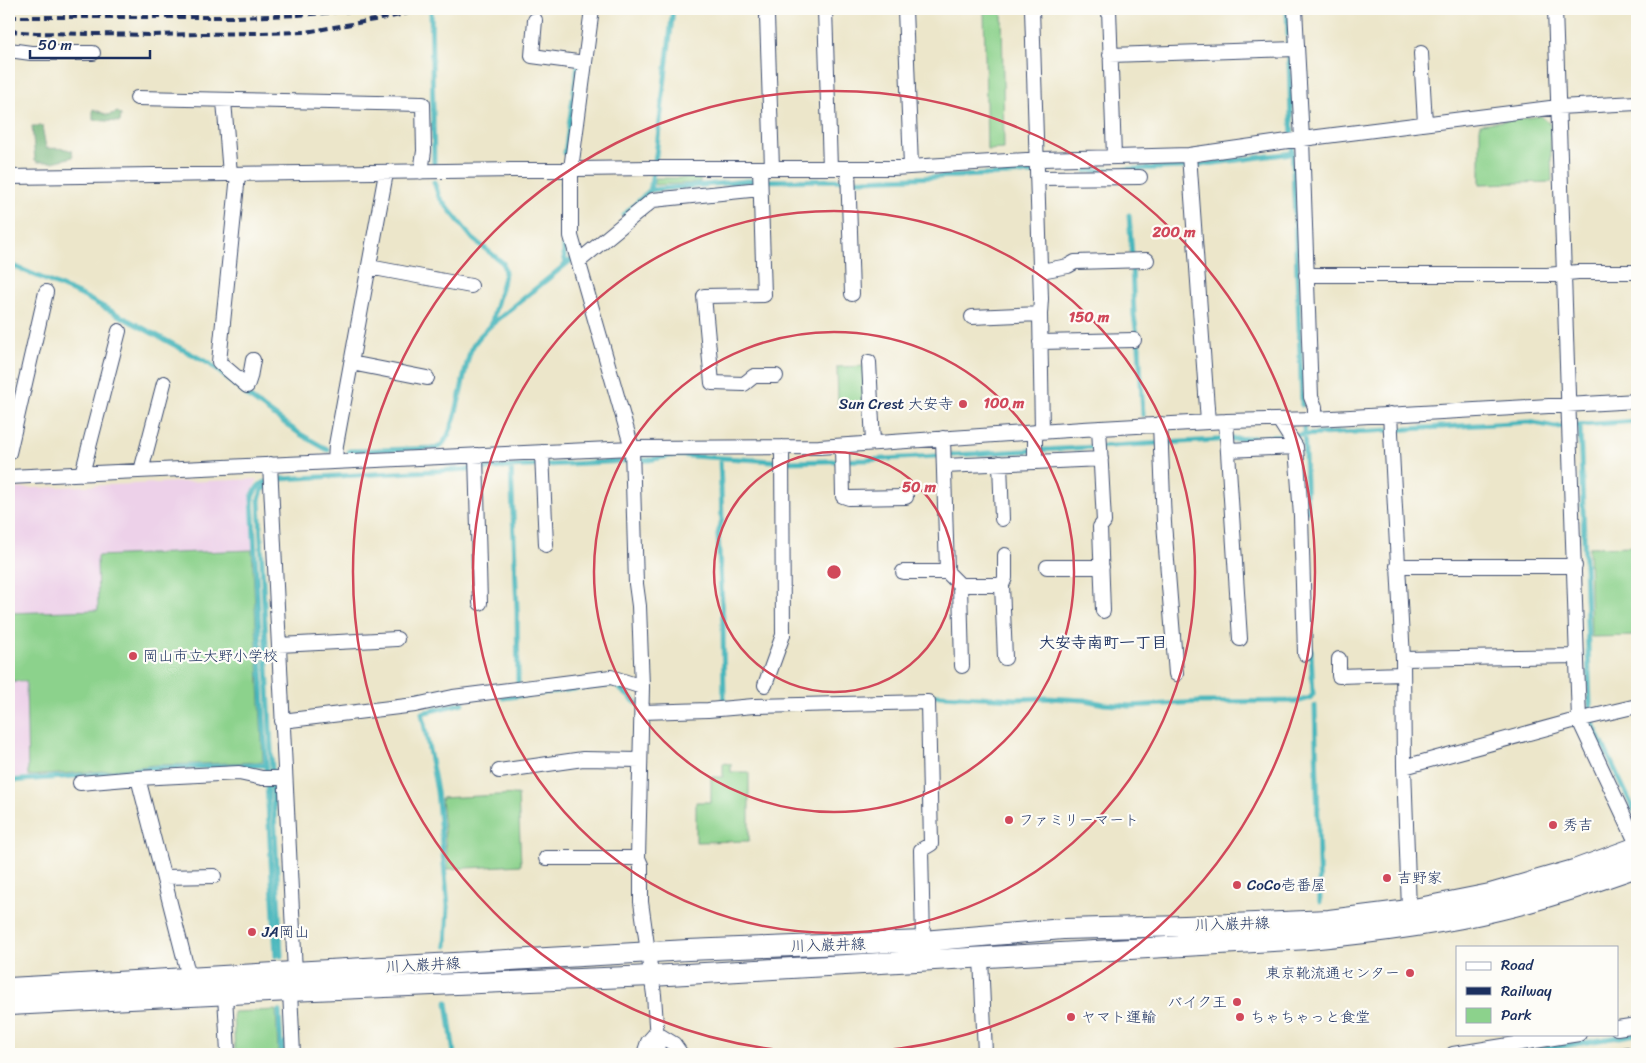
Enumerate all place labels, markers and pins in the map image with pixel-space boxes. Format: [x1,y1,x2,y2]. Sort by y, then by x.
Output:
place label: Sun Crest 大安寺 [839,391,953,417]
marker: Sun Crest 大安寺 [957,398,969,410]
centre of rings [825,563,843,581]
place label: 岡山市立大野小学校 [143,643,278,669]
marker: 岡山市立大野小学校 [127,650,139,662]
place label: ファミリーマート [1019,807,1139,833]
place label: 秀吉 [1563,812,1593,838]
marker: ファミリーマート [1003,814,1015,826]
marker: 秀吉 [1547,819,1559,831]
place label: 吉野家 [1397,865,1442,891]
place label: CoCo壱番屋 [1247,872,1326,898]
marker: 吉野家 [1381,872,1393,884]
marker: CoCo壱番屋 [1231,879,1243,891]
place label: JA岡山 [261,919,309,945]
marker: JA岡山 [246,926,258,938]
place label: 東京靴流通センター [1266,960,1400,986]
marker: 東京靴流通センター [1404,967,1416,979]
place label: バイク王 [1168,989,1227,1015]
marker: バイク王 [1231,996,1243,1008]
place label: ヤマト運輸 [1081,1004,1156,1030]
place label: ちゃちゃっと食堂 [1250,1004,1370,1030]
marker: ヤマト運輸 [1065,1011,1077,1023]
marker: ちゃちゃっと食堂 [1234,1011,1246,1023]

